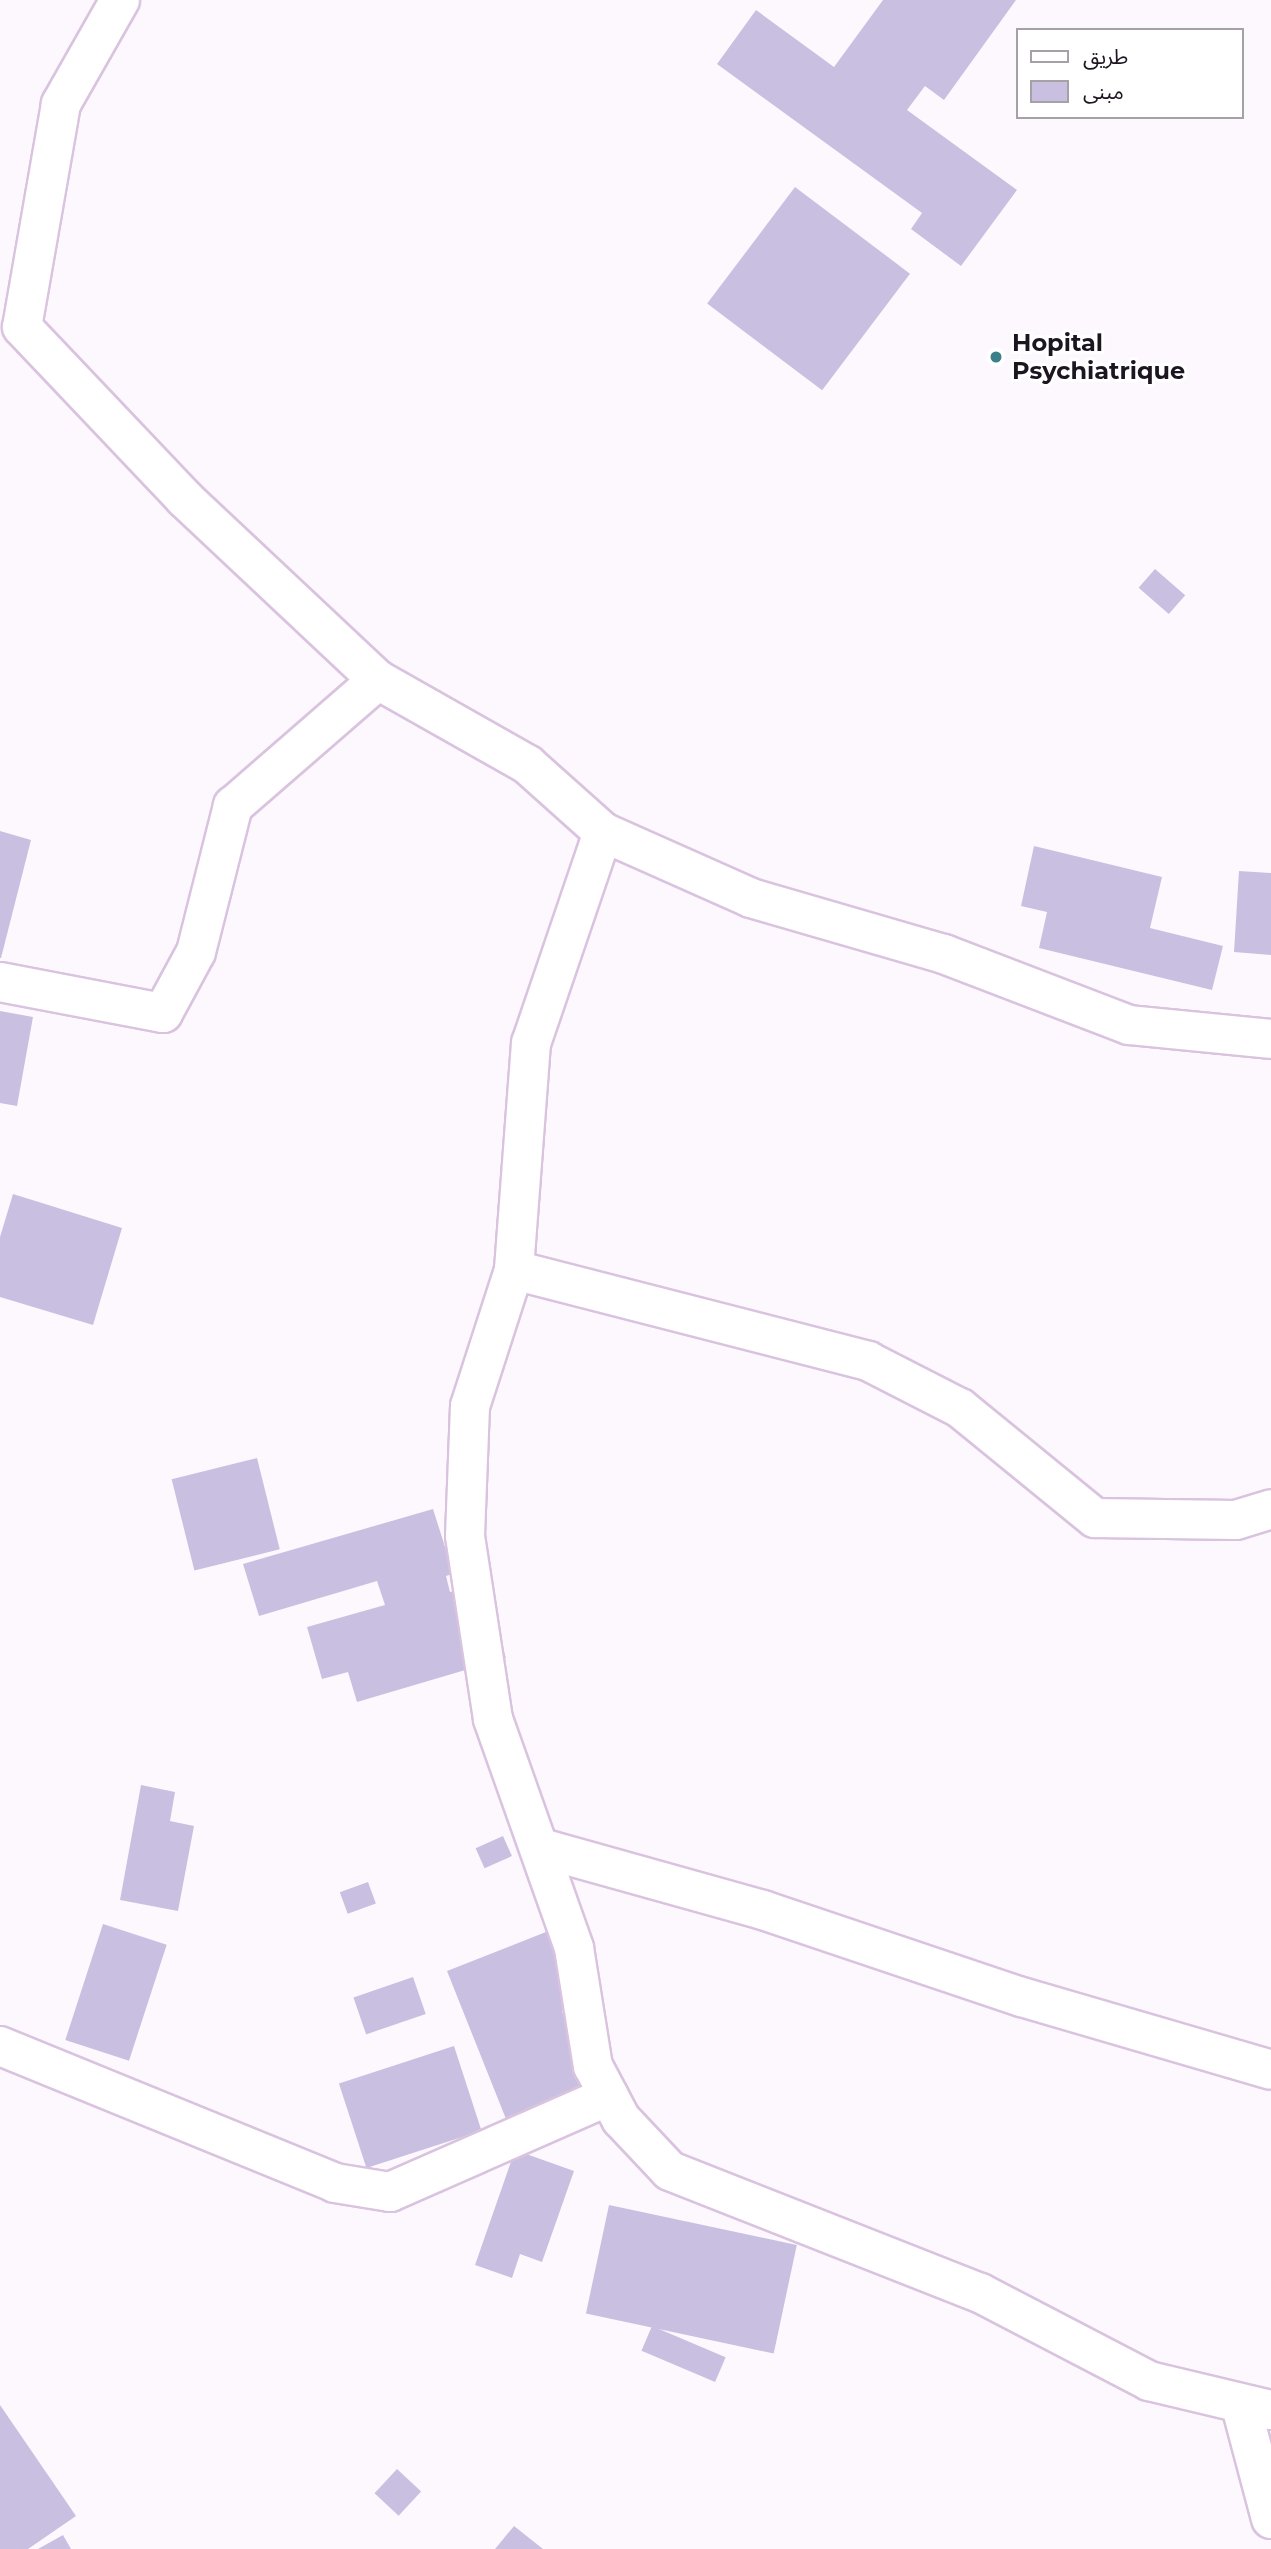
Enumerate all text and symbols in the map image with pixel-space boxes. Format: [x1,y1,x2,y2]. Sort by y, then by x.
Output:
legend [1016,28,1243,119]
text: طريق [1083,44,1128,69]
text: مبنى [1083,79,1124,104]
place label: Hopital Psychiatrique [1012,329,1185,385]
marker: Hopital Psychiatrique [986,347,1006,367]

